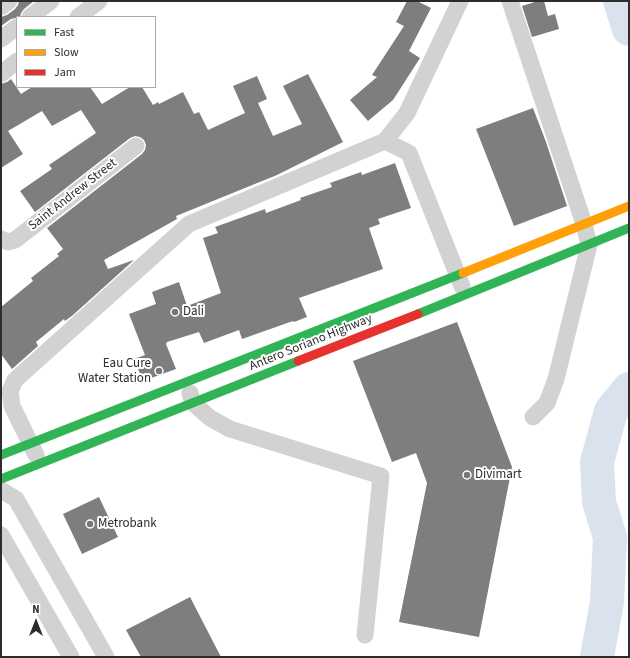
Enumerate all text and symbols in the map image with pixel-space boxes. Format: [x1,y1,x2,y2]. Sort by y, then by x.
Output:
legend [16,16,156,88]
text: Fast [54,24,74,41]
text: Slow [54,44,79,61]
text: Jam [54,64,76,81]
street label: Saint Andrew Street [26,156,120,234]
place label: Dali [183,304,204,320]
marker: Dali [170,307,180,317]
street label: Antero Soriano Highway [247,311,375,375]
place label: Eau Cure Water Station [78,356,151,387]
marker: Eau Cure Water Station [154,366,164,376]
place label: Divimart [475,467,522,483]
marker: Divimart [462,470,472,480]
place label: Metrobank [98,516,157,532]
marker: Metrobank [85,519,95,529]
north arrow [16,602,56,642]
text: N [32,602,40,617]

